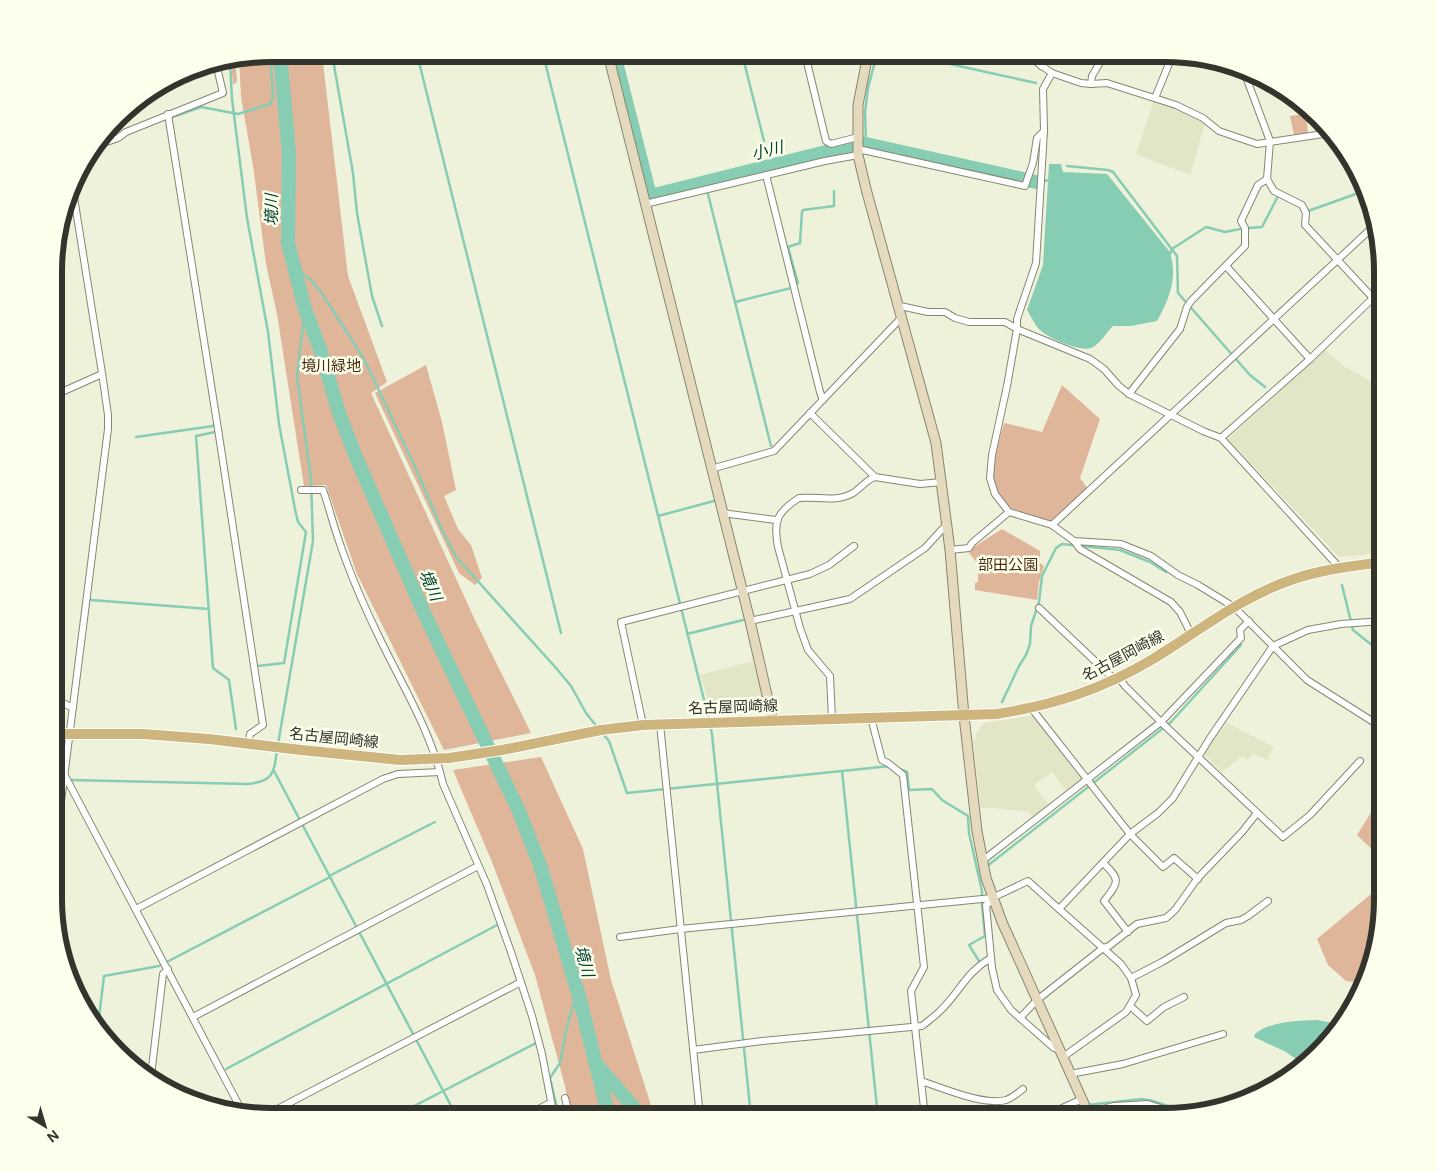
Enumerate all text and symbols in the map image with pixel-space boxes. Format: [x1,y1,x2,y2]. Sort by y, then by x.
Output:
water label: 小川 [749,136,787,165]
water label: 境川 [261,192,282,226]
park label: 境川緑地 [301,356,361,376]
park label: 部田公園 [978,555,1038,575]
water label: 境川 [414,566,447,606]
street label: 名古屋岡崎線 [1079,626,1167,686]
street label: 名古屋岡崎線 [688,695,778,719]
street label: 名古屋岡崎線 [288,723,380,753]
water label: 境川 [570,943,599,981]
north arrow [20,1101,70,1151]
text: N [43,1126,63,1146]

